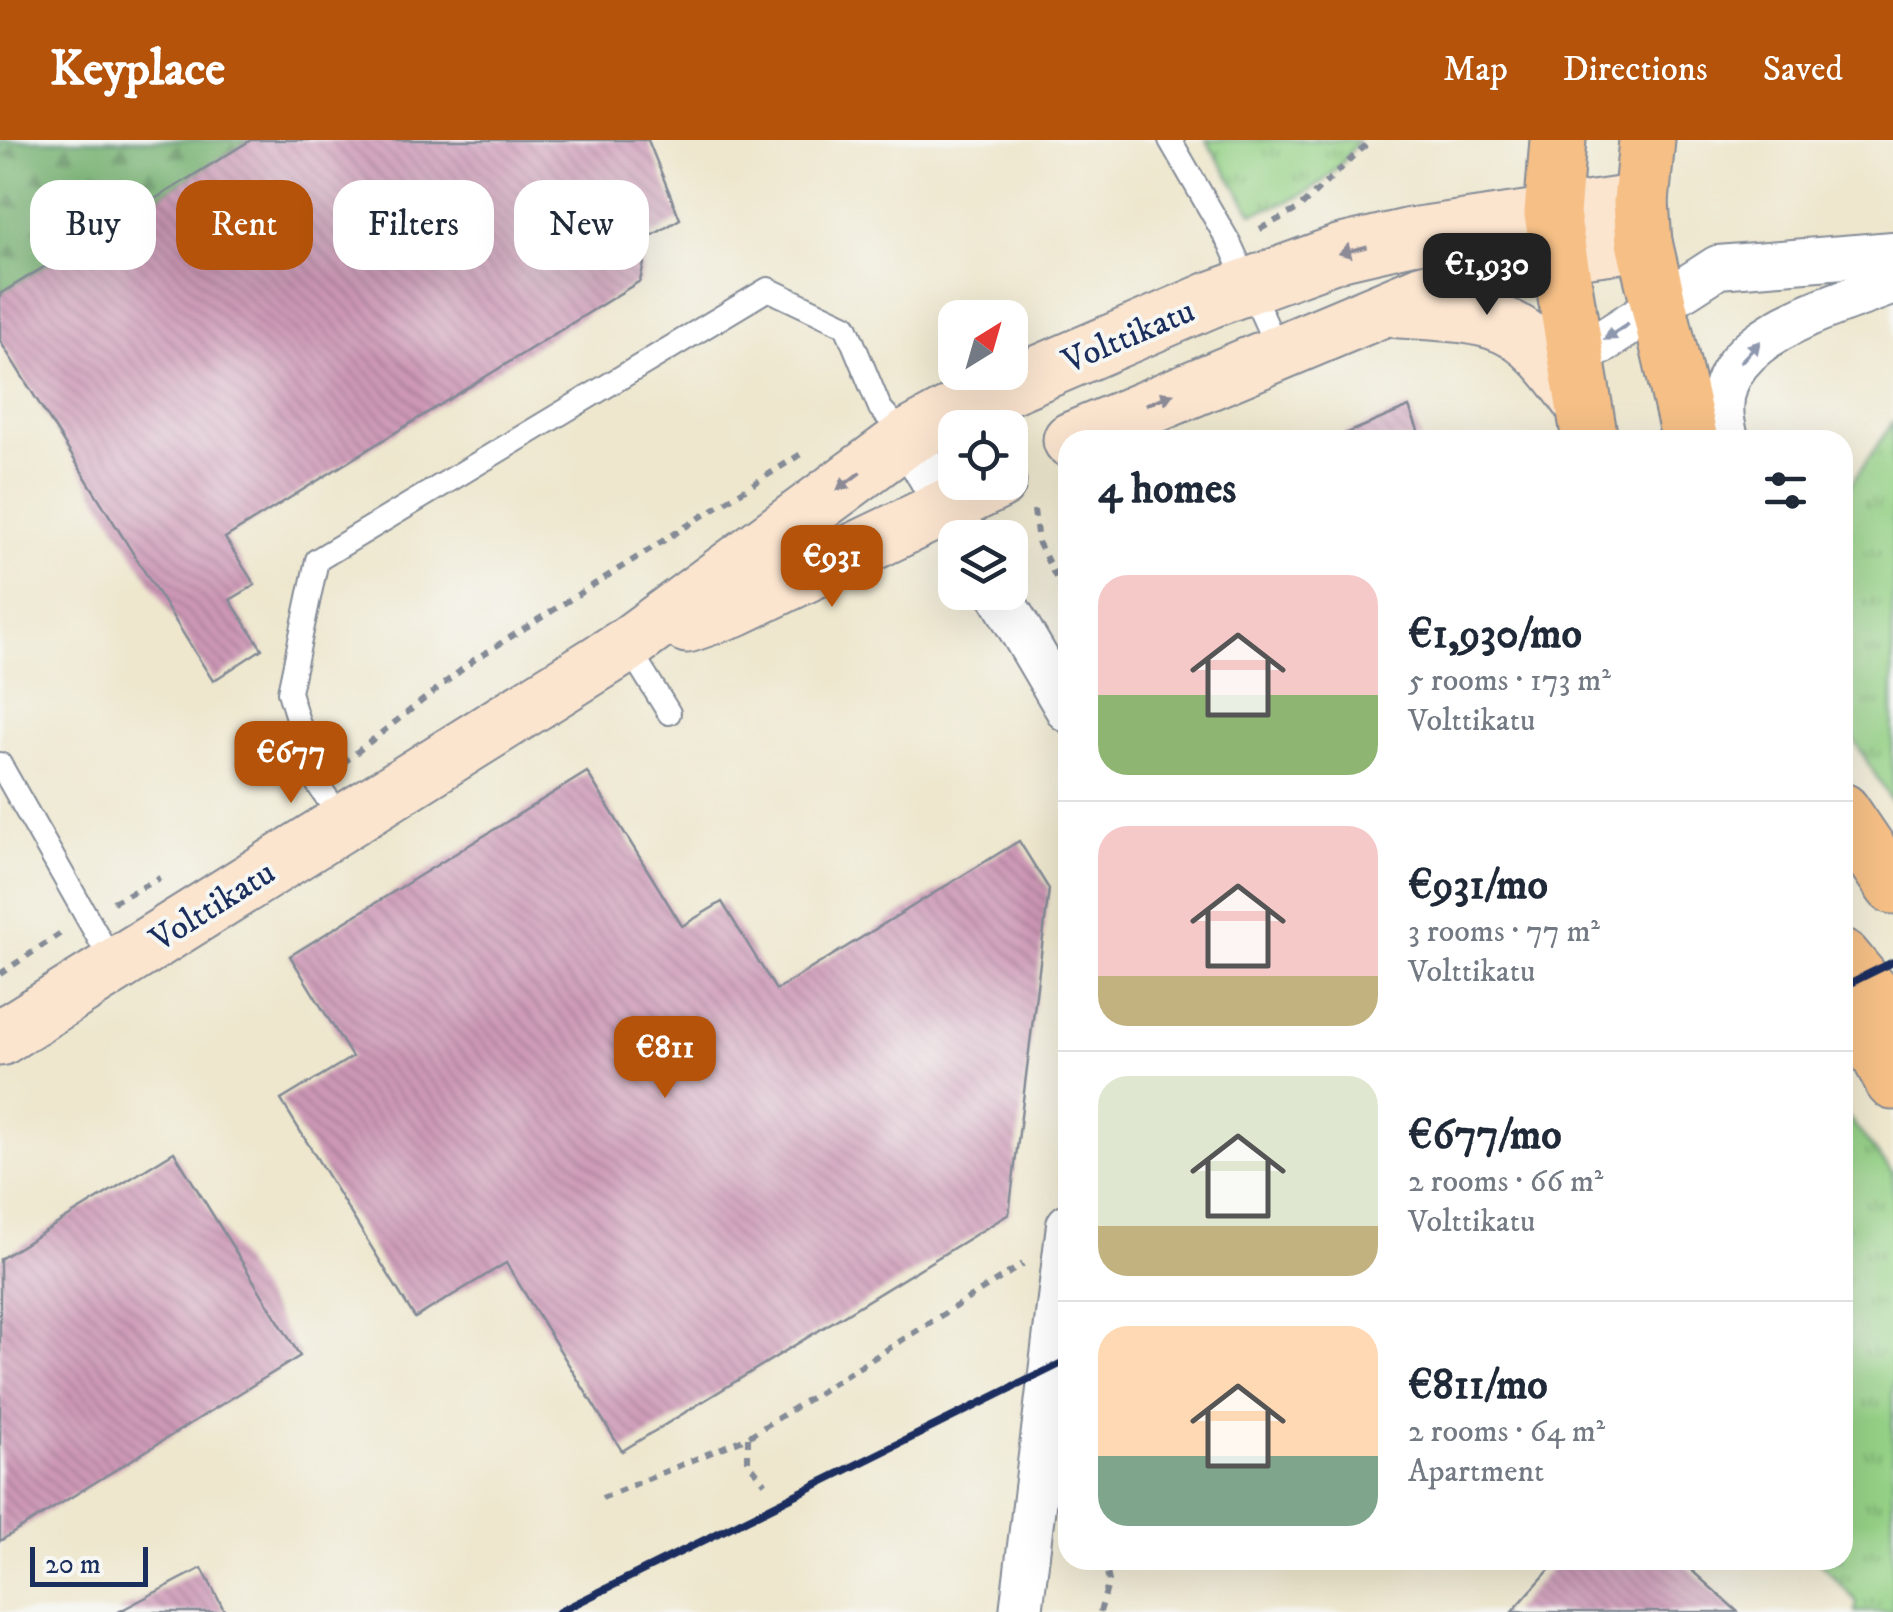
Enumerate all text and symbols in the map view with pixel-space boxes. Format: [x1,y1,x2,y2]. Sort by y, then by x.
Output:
text: Keyplace [50,40,225,100]
text: Map [1443,48,1508,92]
text: Directions [1563,48,1708,92]
text: Saved [1763,48,1843,92]
chip: Buy [30,180,156,270]
chip: Rent [176,180,313,270]
chip: Filters [333,180,494,270]
chip: New [514,180,649,270]
pin: €1,930 [1406,233,1568,318]
one-way arrow [1337,243,1368,258]
text: €1,930 [1445,245,1529,285]
street label: Volttikatu [1055,289,1201,385]
north arrow [938,300,1028,390]
map controls [938,300,1028,610]
one-way arrow [1603,323,1630,341]
one-way arrow [1739,341,1762,365]
one-way arrow [1145,391,1175,407]
button: locate [938,410,1028,500]
icon: filters [1758,463,1813,518]
text: 4 homes [1098,464,1236,516]
one-way arrow [836,471,862,491]
button: layers [938,520,1028,610]
pin: €931 [773,525,891,610]
text: €931 [803,537,861,577]
text: €1,930/mo [1408,609,1582,661]
icon: home [1178,615,1298,735]
text: 5 rooms · 173 m² [1408,661,1611,701]
text: Volttikatu [1408,701,1535,741]
pin: €677 [232,721,350,806]
text: €677 [256,733,326,773]
street label: Volttikatu [141,851,284,963]
text: €931/mo [1408,860,1548,912]
icon: home [1178,866,1298,986]
text: 3 rooms · 77 m² [1408,912,1600,952]
text: Volttikatu [1408,952,1535,992]
pin: €811 [606,1016,724,1101]
text: €811 [636,1028,694,1068]
text: €677/mo [1408,1110,1562,1162]
icon: home [1178,1116,1298,1236]
text: 2 rooms · 66 m² [1408,1162,1603,1202]
text: Volttikatu [1408,1202,1535,1242]
text: €811/mo [1408,1360,1548,1412]
icon: home [1178,1366,1298,1486]
text: 2 rooms · 64 m² [1408,1412,1605,1452]
text: Apartment [1408,1452,1544,1492]
scale bar [30,1542,148,1586]
text: 20 m [45,1547,101,1582]

